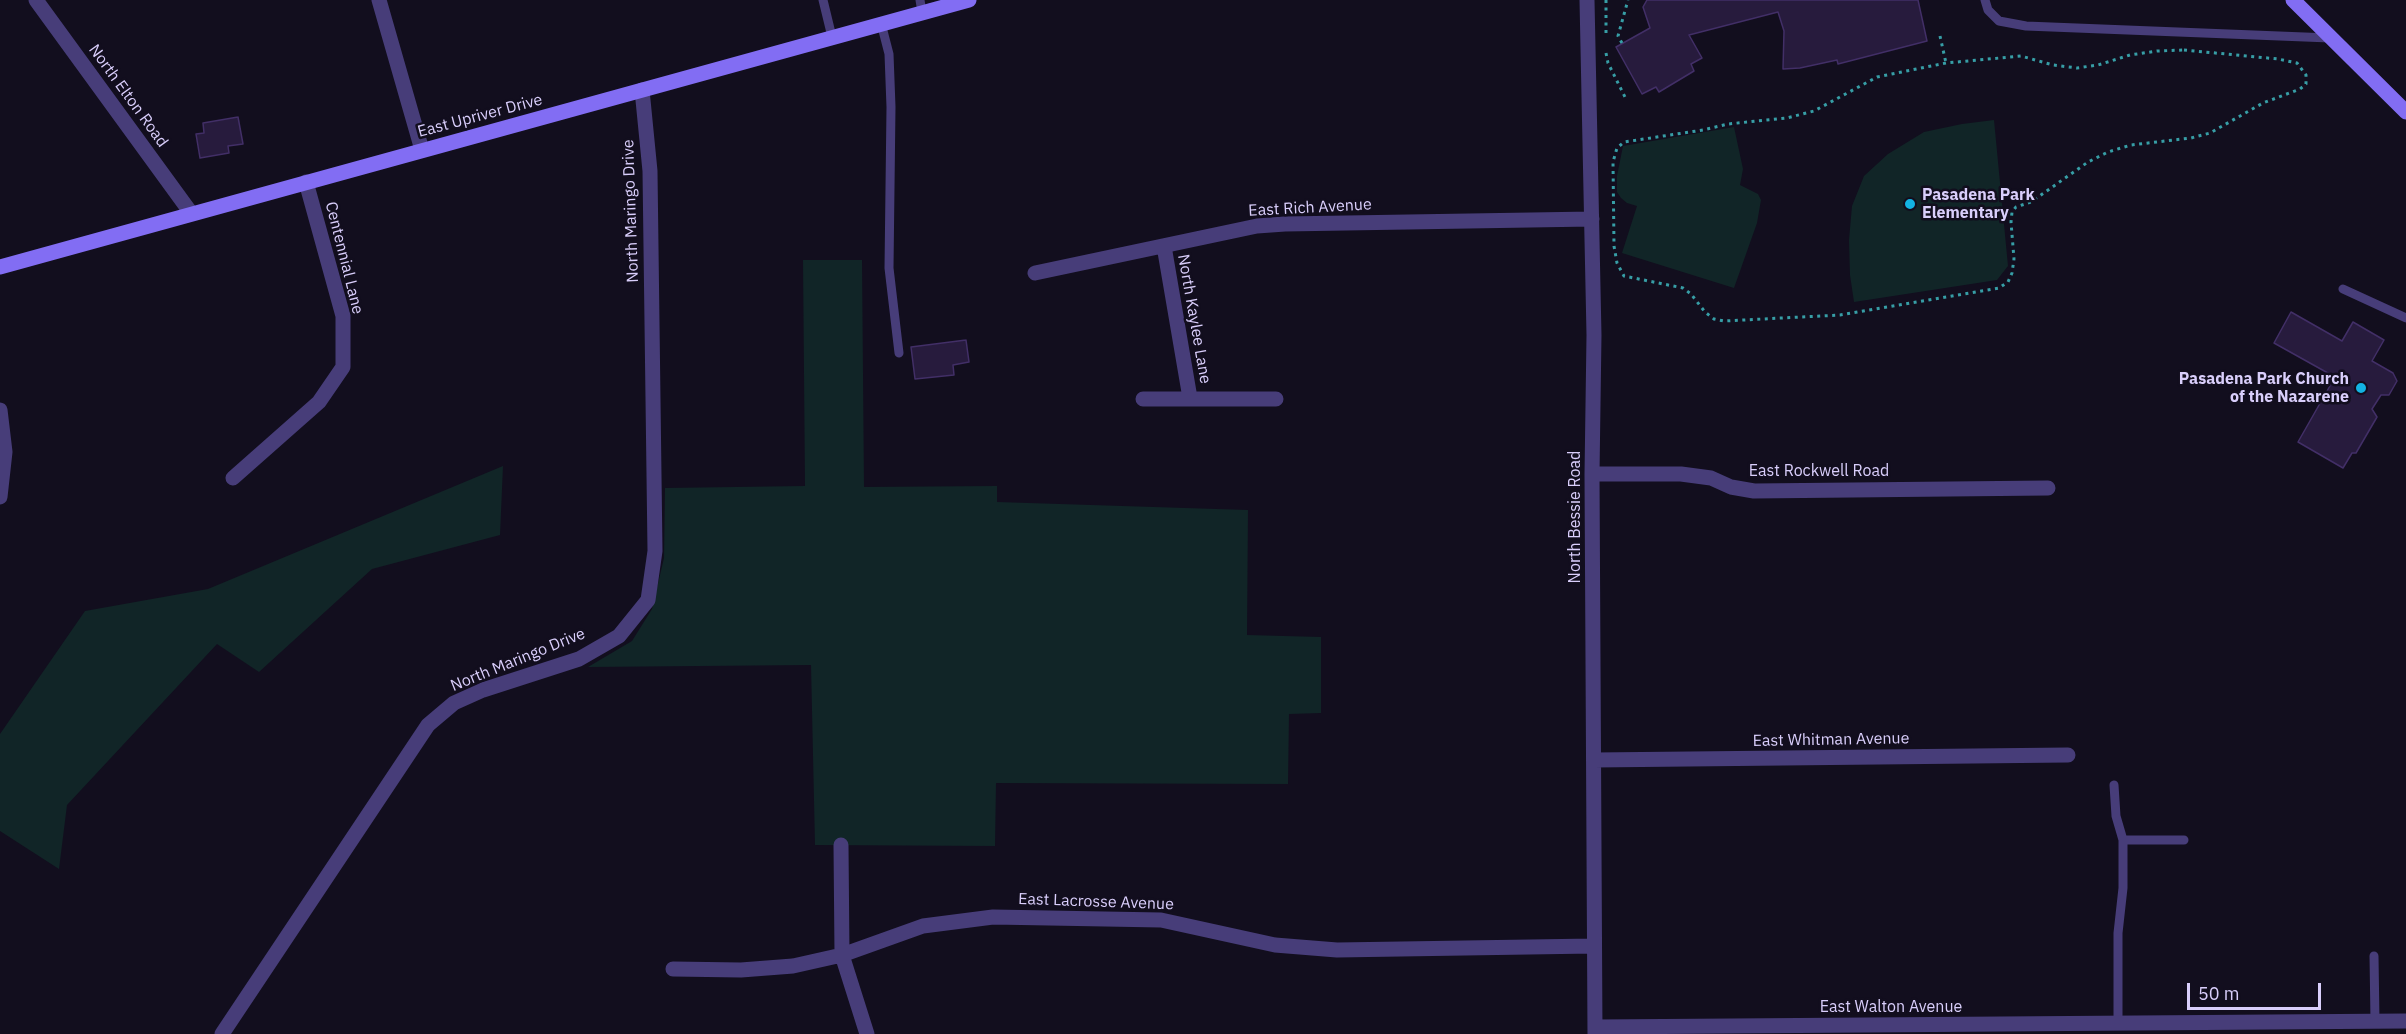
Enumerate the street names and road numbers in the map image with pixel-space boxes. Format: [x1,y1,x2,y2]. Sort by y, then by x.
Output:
street label: North Elton Road [84,41,172,151]
street label: East Upriver Drive [416,90,544,142]
street label: North Maringo Drive [619,139,643,283]
street label: East Rich Avenue [1248,195,1372,221]
street label: Centennial Lane [321,200,367,316]
street label: North Kaylee Lane [1173,253,1215,385]
street label: North Bessie Road [1565,451,1585,583]
street label: East Rockwell Road [1749,461,1889,481]
street label: North Maringo Drive [448,624,588,696]
street label: East Whitman Avenue [1752,729,1910,751]
street label: East Lacrosse Avenue [1018,890,1174,914]
street label: East Walton Avenue [1820,997,1962,1017]

